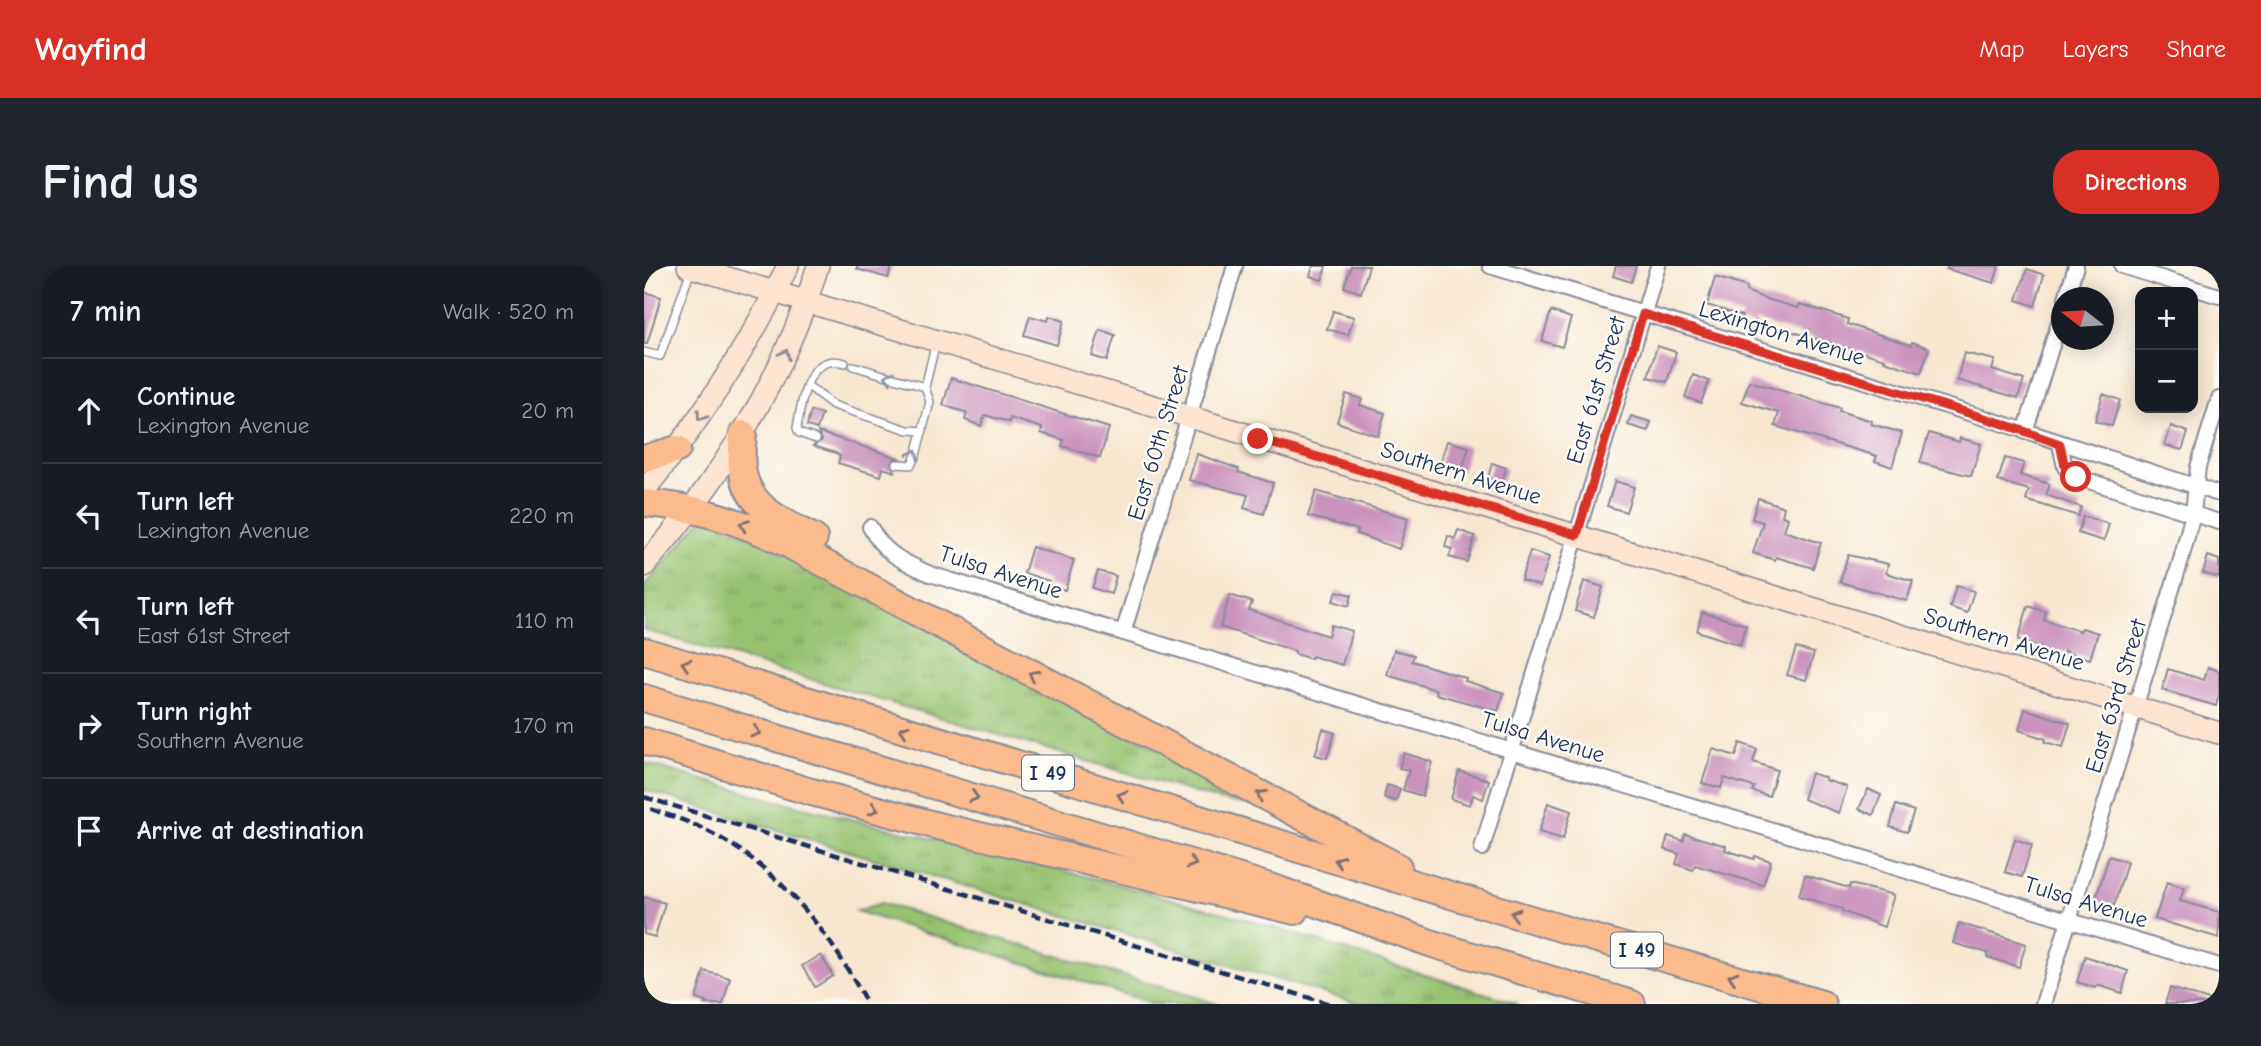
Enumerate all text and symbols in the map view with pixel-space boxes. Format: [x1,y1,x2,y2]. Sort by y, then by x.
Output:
text: Wayfind [35,30,147,68]
text: Map [1979,35,2025,63]
text: Layers [2063,35,2128,63]
text: Share [2166,35,2226,63]
button: Directions [2053,150,2219,214]
text: Find us [42,154,198,210]
north arrow [2051,287,2114,350]
map controls [2135,287,2198,413]
button: + [2135,287,2198,350]
text: 7 min [70,294,142,329]
street label: Lexington Avenue [1696,295,1868,371]
text: Walk · 520 m [443,298,574,325]
street label: East 61st Street [1561,312,1632,467]
one-way arrow [777,349,791,362]
button: − [2135,350,2198,413]
street label: East 60th Street [1122,361,1195,524]
one-way arrow [883,370,895,385]
text: Continue [137,382,235,412]
icon: ahead [70,392,108,430]
text: 20 m [521,397,574,424]
one-way arrow [697,408,709,421]
text: Lexington Avenue [137,412,309,439]
route end [1242,423,1273,454]
street label: Southern Avenue [1377,436,1545,510]
one-way arrow [906,449,920,462]
route start [2060,461,2091,492]
text: Turn left [137,487,234,517]
icon: left [70,497,108,535]
text: 220 m [509,502,574,529]
text: Lexington Avenue [137,517,309,544]
one-way arrow [738,519,750,533]
street label: Tulsa Avenue [936,539,1066,605]
text: Turn left [137,592,234,622]
icon: left [70,602,108,640]
street label: Southern Avenue [1920,602,2088,676]
text: 110 m [515,607,574,634]
street label: East 63rd Street [2080,614,2153,776]
text: East 61st Street [137,622,290,649]
one-way arrow [680,658,692,673]
one-way arrow [1028,670,1040,683]
text: Turn right [137,697,251,727]
street label: Tulsa Avenue [1478,705,1608,769]
icon: right [70,707,108,745]
text: 170 m [513,712,574,739]
one-way arrow [750,723,762,738]
one-way arrow [898,723,910,738]
text: Southern Avenue [137,727,304,754]
road number: I 49 [1022,756,1074,790]
one-way arrow [968,789,980,803]
one-way arrow [1116,789,1128,804]
one-way arrow [1256,790,1268,803]
one-way arrow [868,800,880,815]
icon: arrive [70,812,108,850]
text: Arrive at destination [137,816,364,846]
one-way arrow [1186,855,1198,870]
one-way arrow [1334,855,1346,870]
street label: Tulsa Avenue [2021,870,2151,934]
one-way arrow [1509,908,1521,923]
road number: I 49 [1611,932,1663,968]
one-way arrow [1728,971,1740,985]

